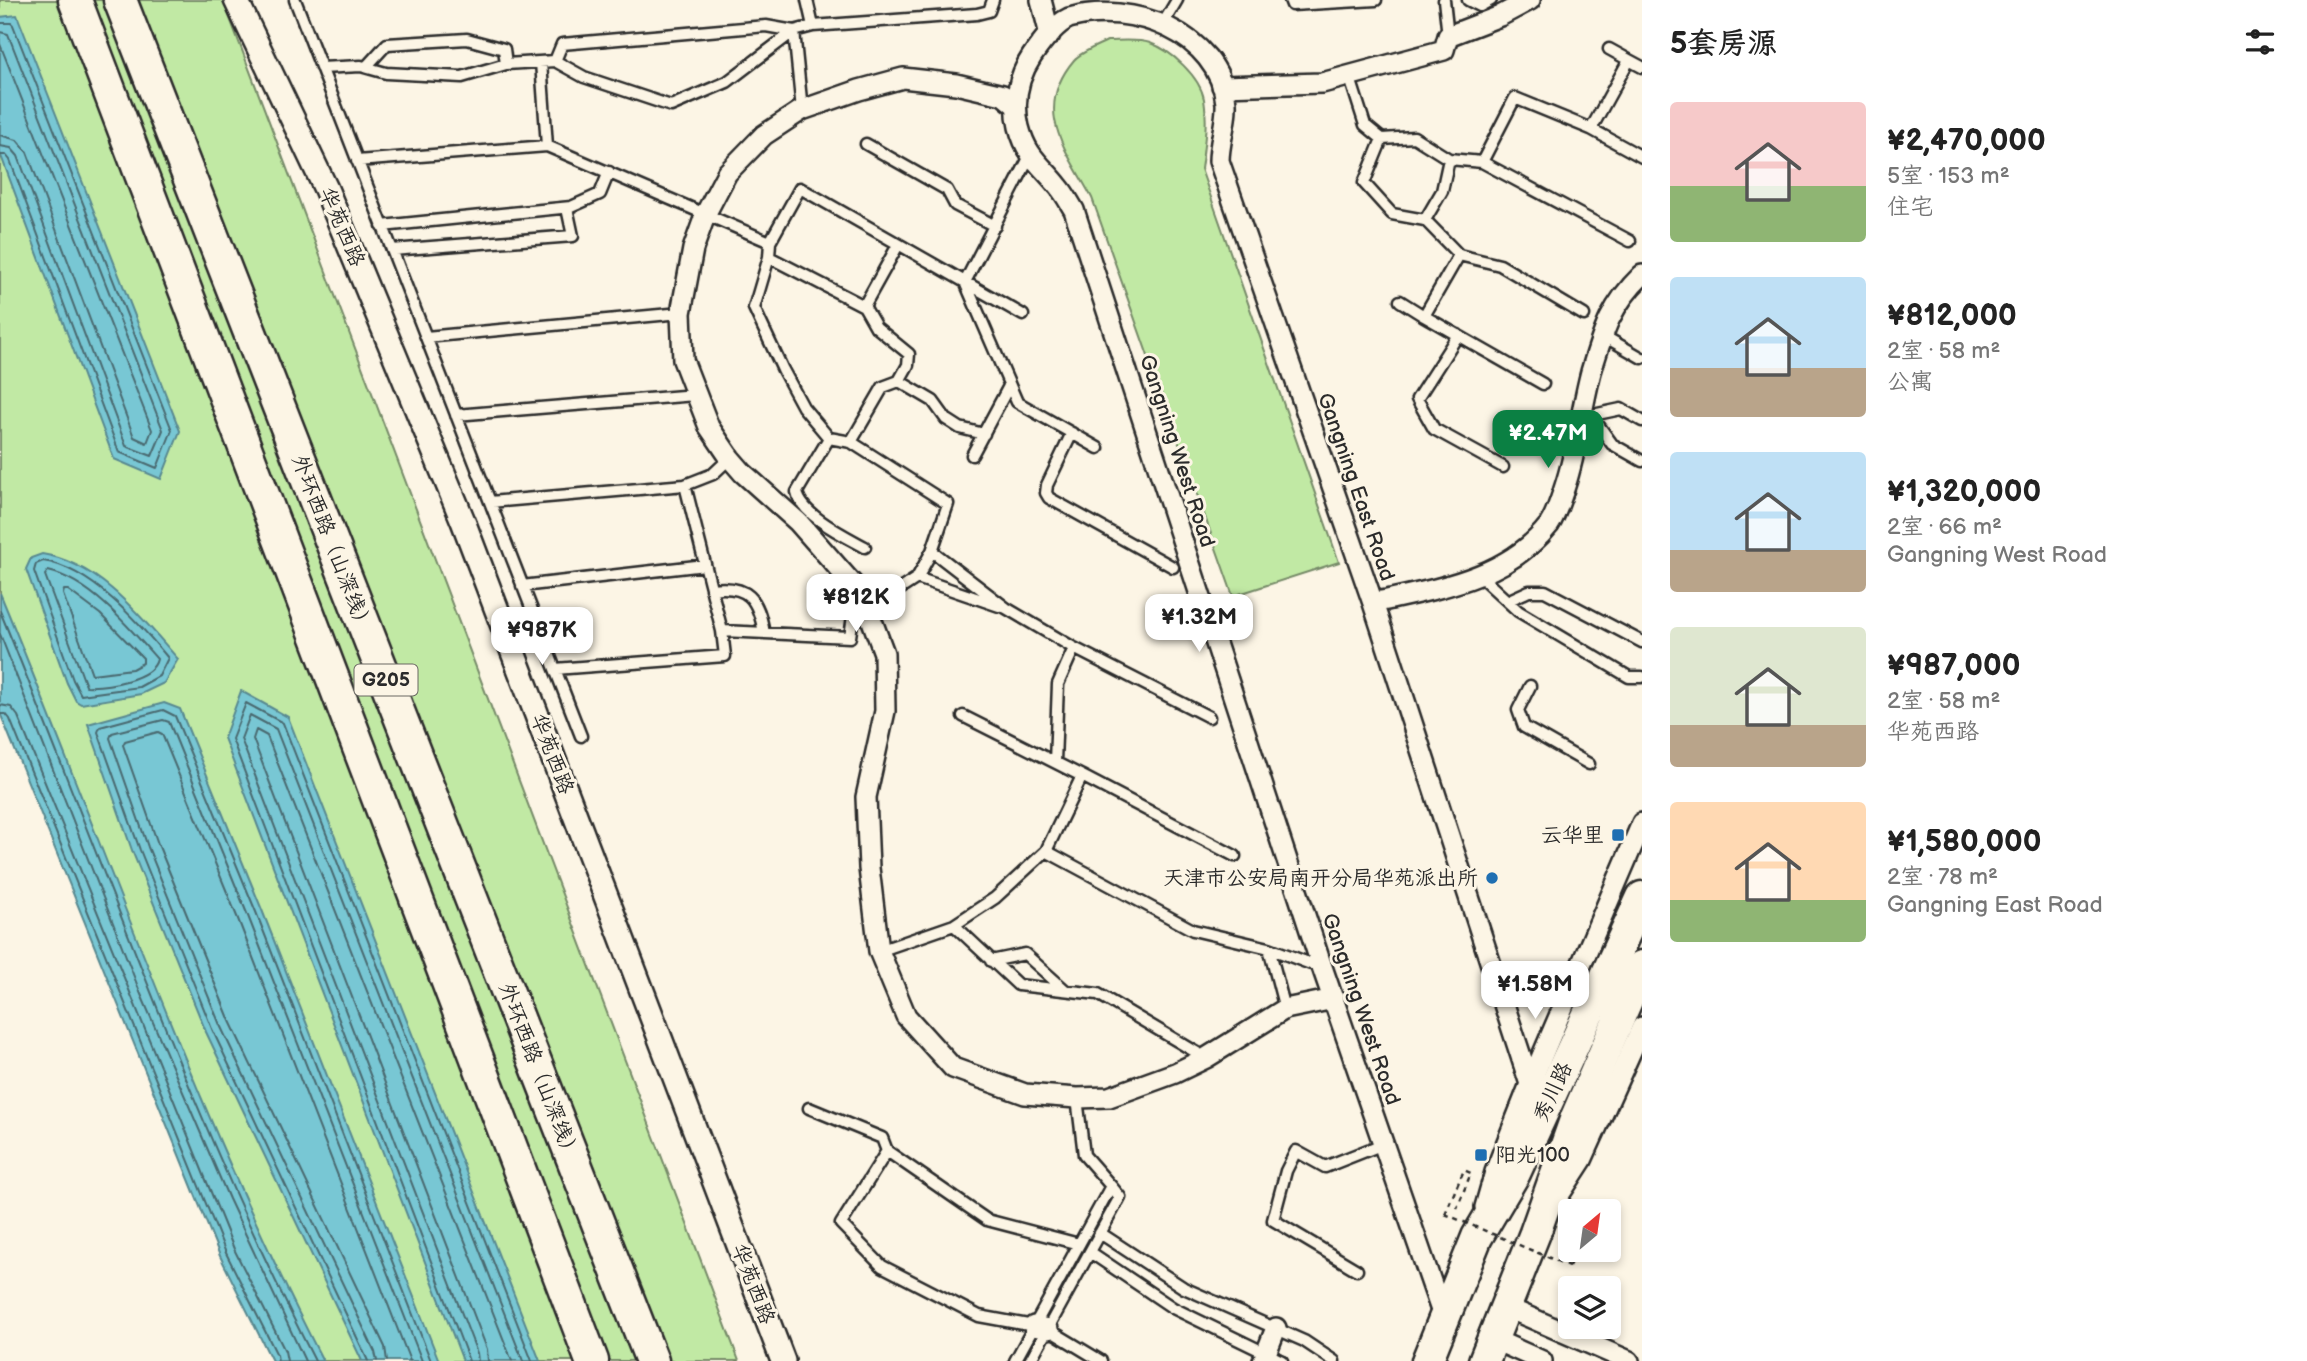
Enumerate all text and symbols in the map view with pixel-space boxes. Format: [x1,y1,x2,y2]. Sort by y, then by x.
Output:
icon: filters [2241,23,2279,61]
text: 5套房源 [1670,26,1777,62]
text: ¥2,470,000 [1887,123,2046,159]
icon: home [1726,130,1810,214]
text: 5室 · 153 m² [1887,162,2010,190]
street label: 华苑西路 [314,183,370,271]
text: 住宅 [1887,193,1933,221]
text: ¥812,000 [1887,298,2017,334]
icon: home [1726,305,1810,389]
text: 2室 · 58 m² [1887,337,2000,365]
street label: Gangning West Road [1134,352,1220,550]
text: 公寓 [1887,368,1933,396]
street label: Gangning East Road [1312,390,1400,584]
pin: ¥2.47M [1491,410,1605,470]
text: ¥2.47M [1508,419,1588,447]
street label: 外环西路（山深线） [286,451,378,637]
text: ¥1,320,000 [1887,474,2041,510]
icon: home [1726,480,1810,564]
text: 2室 · 66 m² [1887,513,2002,541]
text: Gangning West Road [1887,541,2107,569]
pin: ¥812K [807,574,905,634]
text: ¥812K [822,583,890,611]
pin: ¥1.32M [1142,594,1256,654]
text: ¥1.32M [1161,603,1237,631]
pin: ¥987K [493,608,591,667]
text: ¥987K [507,616,577,644]
text: ¥987,000 [1887,648,2020,684]
icon: home [1726,655,1810,739]
road number: G205 [354,664,418,695]
text: 2室 · 58 m² [1887,687,2000,715]
street label: 华苑西路 [525,710,579,798]
text: 华苑西路 [1887,718,1979,746]
place label: 云华里 [1541,823,1604,848]
text: ¥1,580,000 [1887,824,2042,860]
marker: 云华里 [1610,827,1626,843]
icon: home [1726,830,1810,914]
text: 2室 · 78 m² [1887,863,1998,891]
place label: 天津市公安局南开分局华苑派出所 [1163,866,1478,891]
marker: 天津市公安局南开分局华苑派出所 [1484,870,1500,886]
text: Gangning East Road [1887,891,2103,919]
street label: Gangning West Road [1316,910,1406,1108]
pin: ¥1.58M [1478,962,1592,1021]
text: ¥1.58M [1497,970,1573,998]
street label: 外环西路（山深线） [493,979,585,1165]
street label: 秀川路 [1528,1058,1578,1126]
place label: 阳光100 [1495,1143,1570,1168]
marker: 阳光100 [1473,1147,1489,1163]
north arrow [1558,1199,1620,1262]
map controls [1558,1199,1621,1339]
street label: 华苑西路 [726,1240,780,1328]
button: layers [1558,1276,1621,1339]

